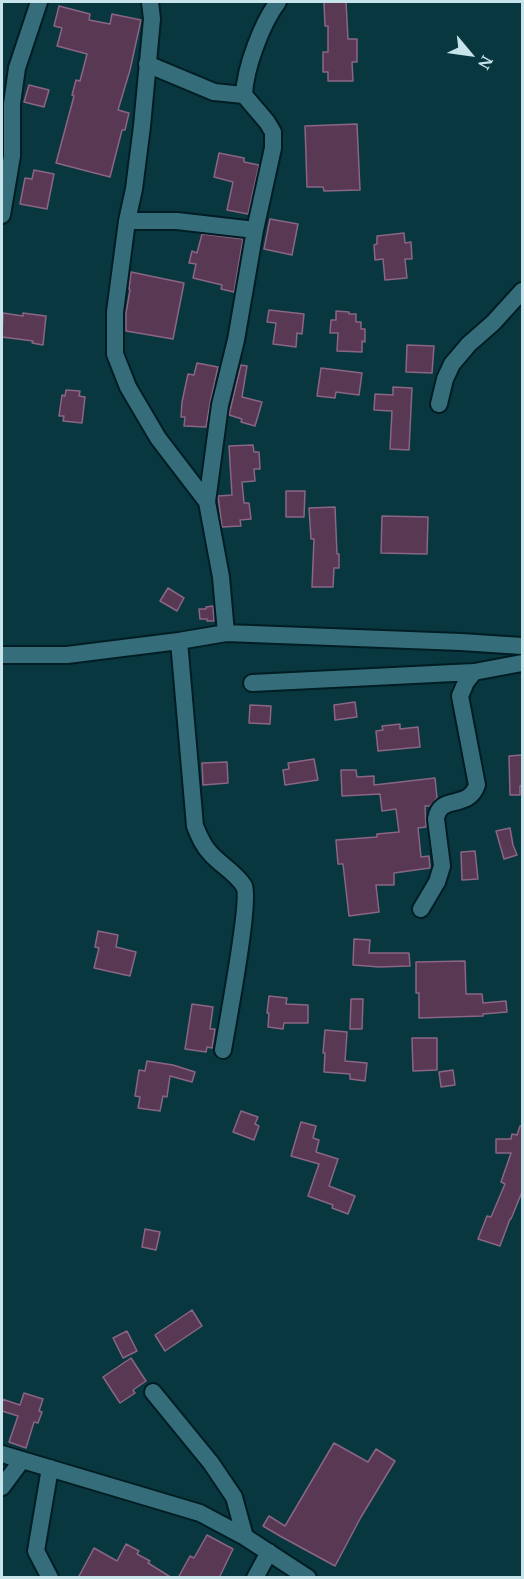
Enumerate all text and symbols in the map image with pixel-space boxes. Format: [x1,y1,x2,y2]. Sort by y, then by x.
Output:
north arrow [440,24,500,84]
text: N [473,52,498,74]

